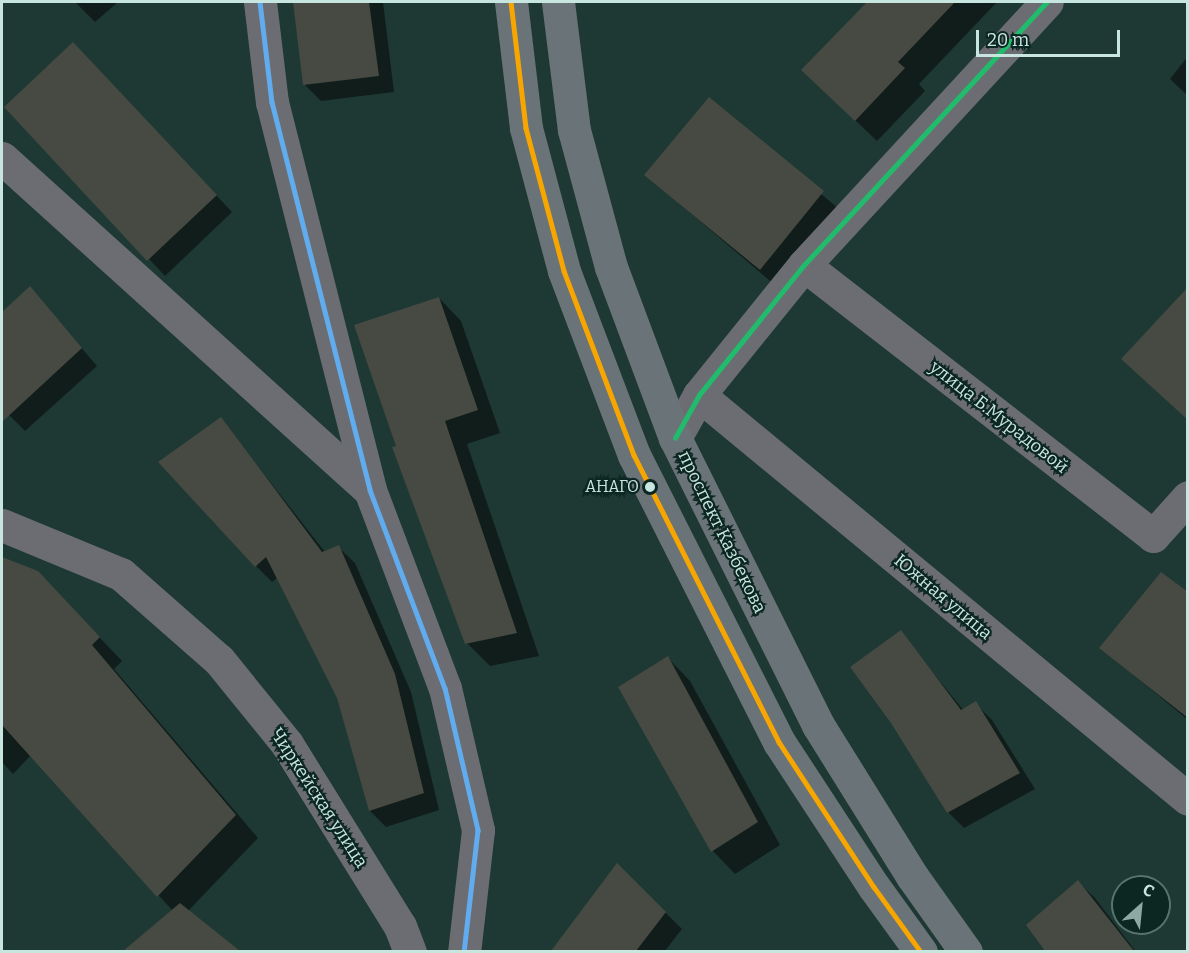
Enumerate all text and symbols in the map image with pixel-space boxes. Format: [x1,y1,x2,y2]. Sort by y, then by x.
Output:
scale bar [979,18,1123,56]
text: 20 m [987,29,1029,51]
street label: улица Б.Мурадовой [925,356,1073,478]
street label: проспект Казбекова [673,447,771,617]
place label: АНАГО [585,477,639,497]
marker: АНАГО [644,481,656,493]
street label: Южная улица [890,550,996,644]
street label: Чиркейская улица [266,724,372,872]
north arrow [1111,875,1171,935]
text: С [1140,880,1157,901]

